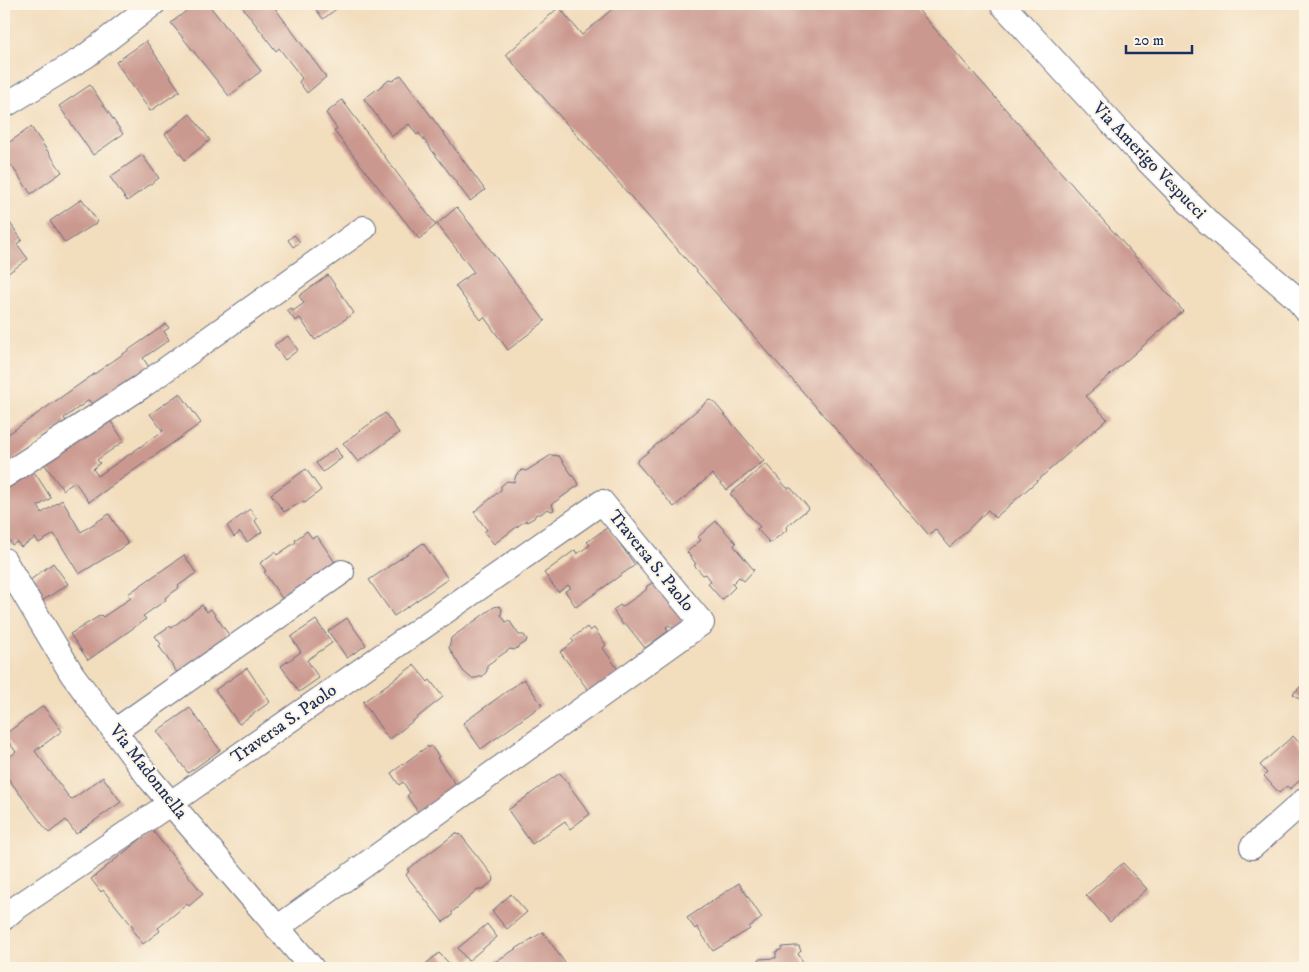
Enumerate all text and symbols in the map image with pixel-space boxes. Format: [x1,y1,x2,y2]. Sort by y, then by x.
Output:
scale bar [1126,22,1193,54]
text: 20 m [1134,31,1164,50]
street label: Via Amerigo Vespucci [1087,97,1210,224]
street label: Traversa S. Paolo [603,506,699,616]
street label: Traversa S. Paolo [227,679,341,769]
street label: Via Madonnella [104,720,192,824]

